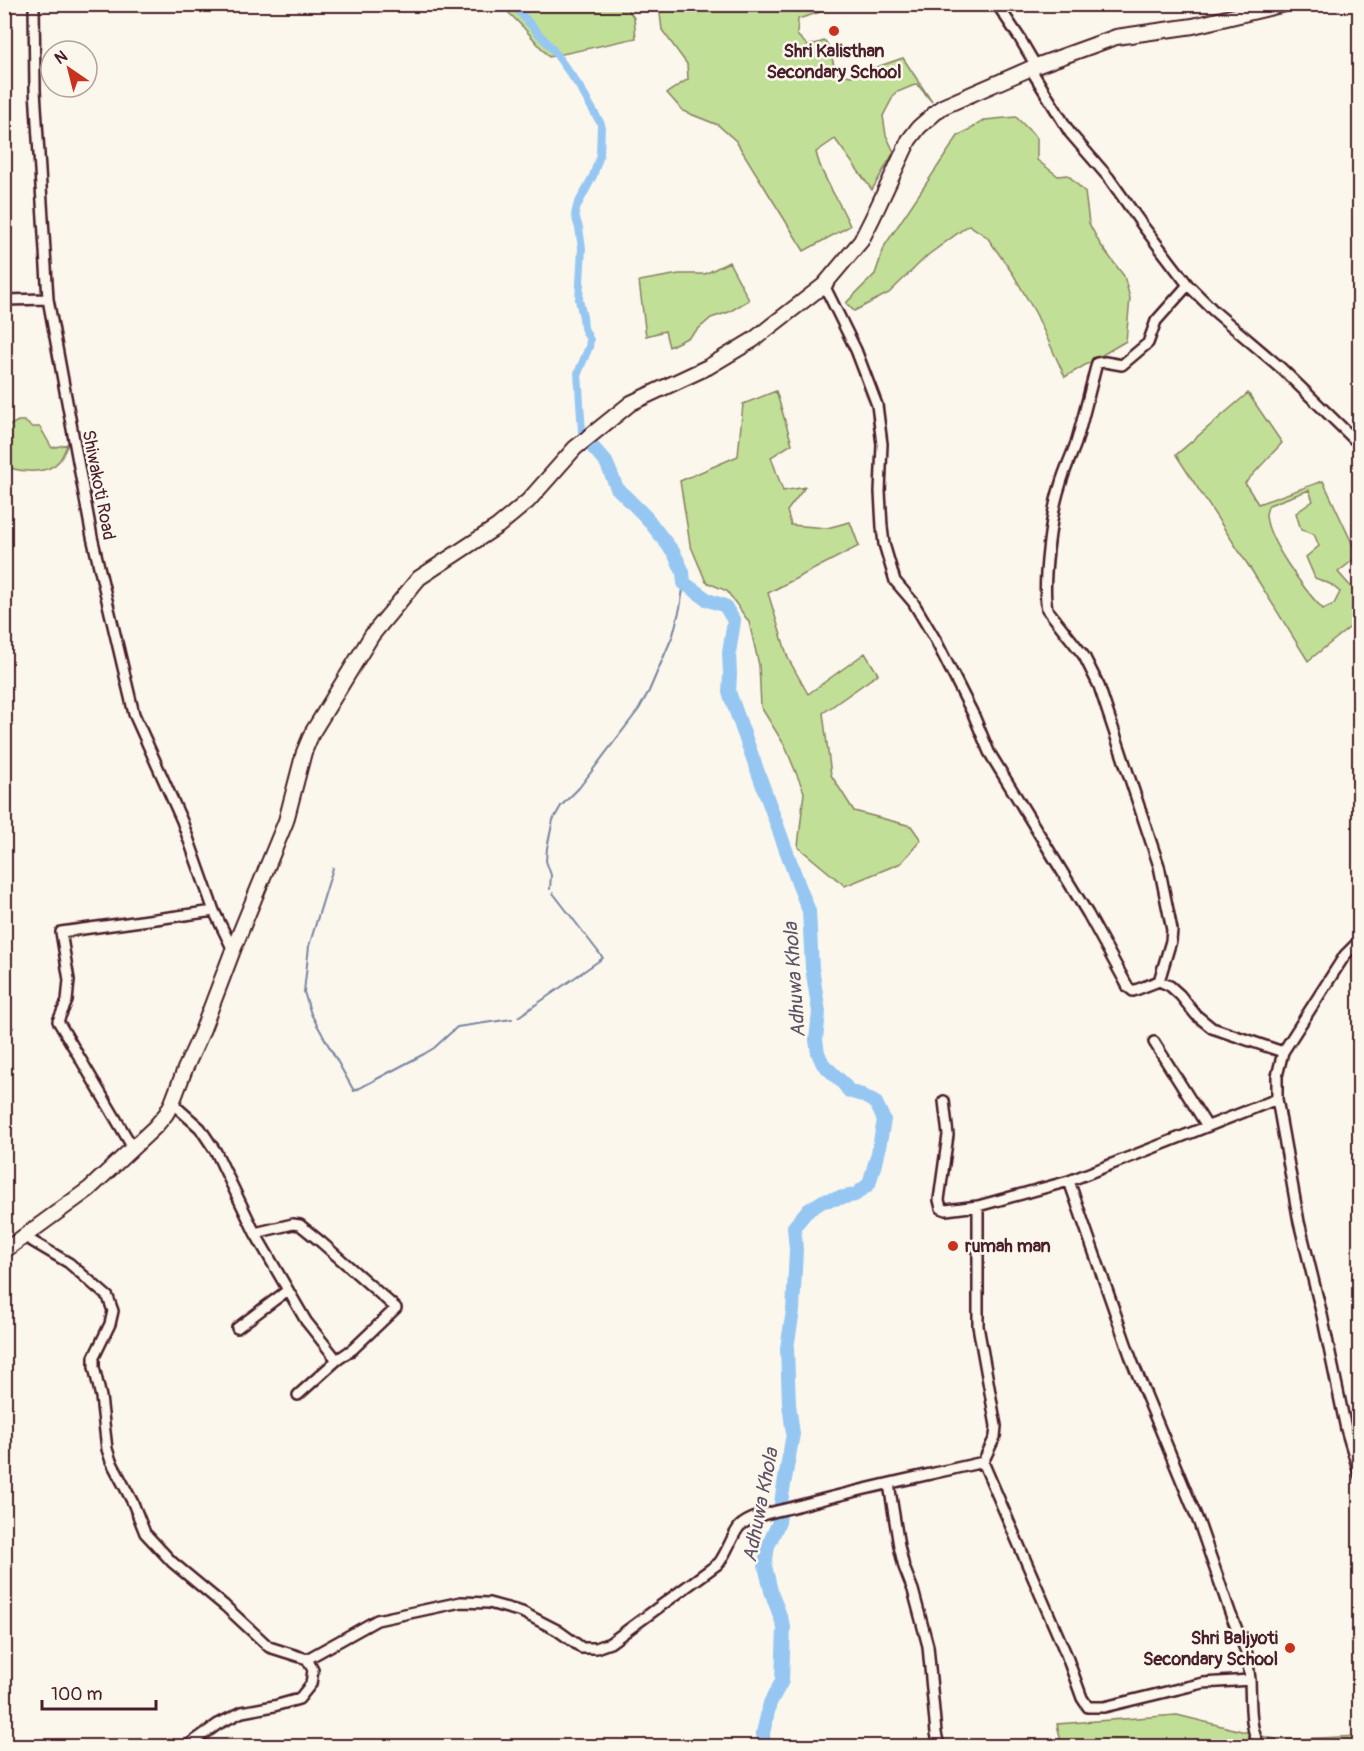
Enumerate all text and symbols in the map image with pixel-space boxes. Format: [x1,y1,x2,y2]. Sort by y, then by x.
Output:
marker: Shri Kalisthan Secondary School [827,24,841,38]
north arrow [39,39,99,99]
place label: Shri Kalisthan Secondary School [766,40,902,84]
text: N [51,46,71,69]
street label: Shiwakoti Road [77,428,120,542]
water label: Adhuwa Khola [778,920,811,1039]
place label: rumah man [965,1235,1051,1258]
marker: rumah man [946,1239,960,1253]
water label: Adhuwa Khola [737,1444,784,1564]
place label: Shri Baljyoti Secondary School [1143,1627,1278,1671]
marker: Shri Baljyoti Secondary School [1283,1641,1297,1655]
scale bar [42,1673,156,1711]
text: 100 m [51,1683,103,1706]

